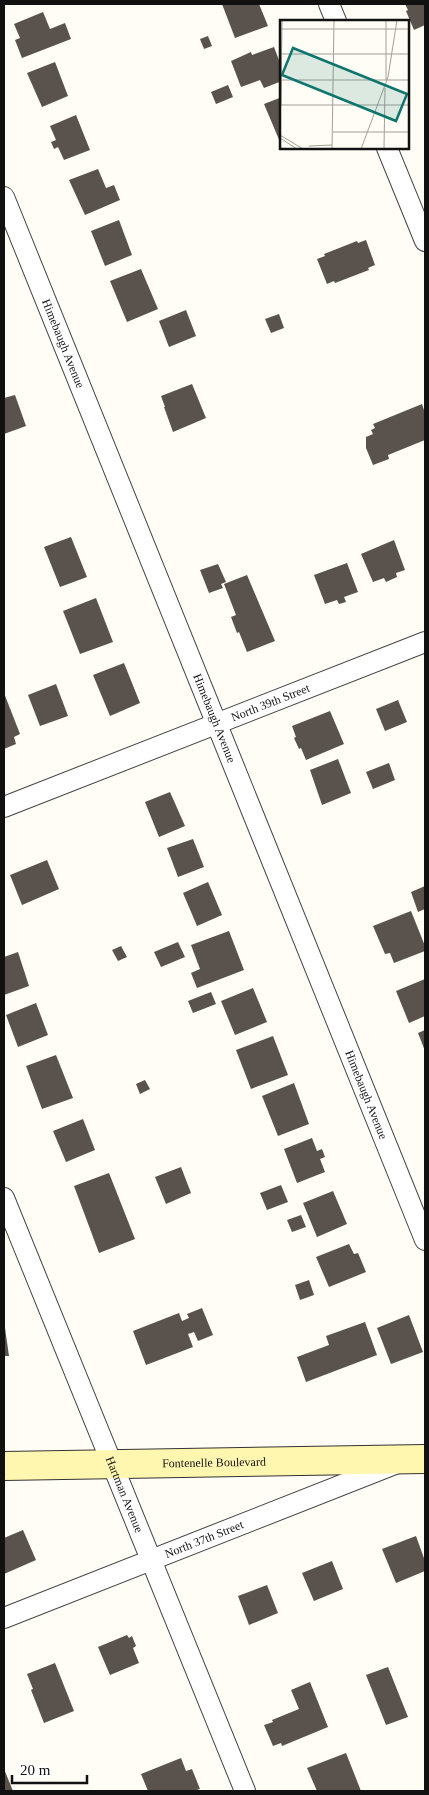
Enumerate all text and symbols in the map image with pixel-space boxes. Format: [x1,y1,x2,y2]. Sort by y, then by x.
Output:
inset map [280,20,409,149]
street label: Himebaugh Avenue [39,297,87,390]
street label: Himebaugh Avenue [190,672,239,765]
street label: North 39th Street [229,681,312,724]
street label: Himebaugh Avenue [342,1048,391,1141]
street label: Hartman Avenue [103,1454,146,1535]
street label: Fontenelle Boulevard [162,1455,266,1470]
street label: North 37th Street [163,1517,246,1561]
scale bar [12,1752,88,1784]
text: 20 m [20,1762,51,1778]

